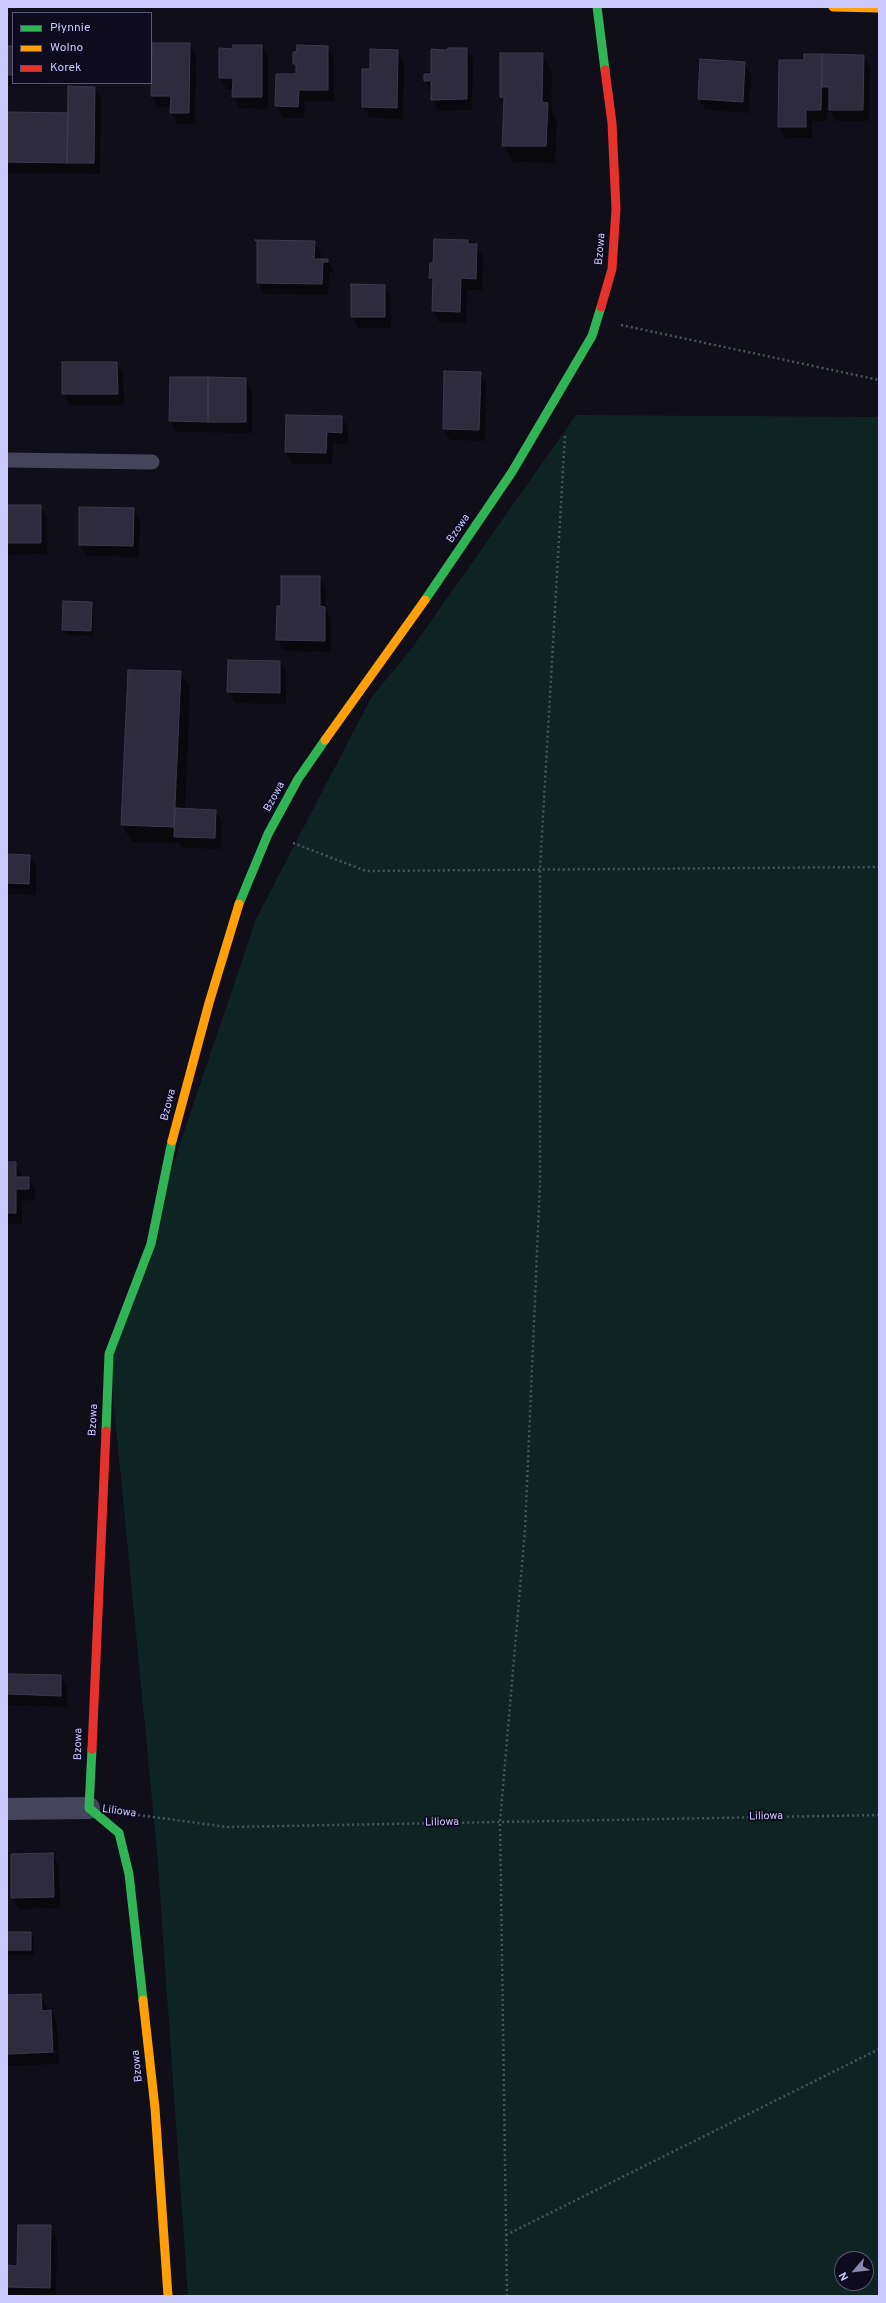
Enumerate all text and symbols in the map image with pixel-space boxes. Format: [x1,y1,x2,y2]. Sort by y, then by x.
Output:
legend [12,12,152,84]
text: Płynnie [50,20,90,36]
text: Wolno [50,40,83,56]
text: Korek [50,60,81,76]
street label: Bzowa [593,232,609,266]
street label: Bzowa [445,512,473,546]
street label: Bzowa [262,780,288,814]
street label: Bzowa [158,1088,180,1122]
street label: Bzowa [87,1404,101,1436]
street label: Bzowa [72,1728,86,1760]
street label: Liliowa [101,1803,137,1821]
street label: Liliowa [749,1810,783,1824]
street label: Liliowa [425,1816,459,1830]
street label: Bzowa [130,2049,146,2083]
north arrow [834,2251,874,2291]
text: N [836,2269,852,2283]

